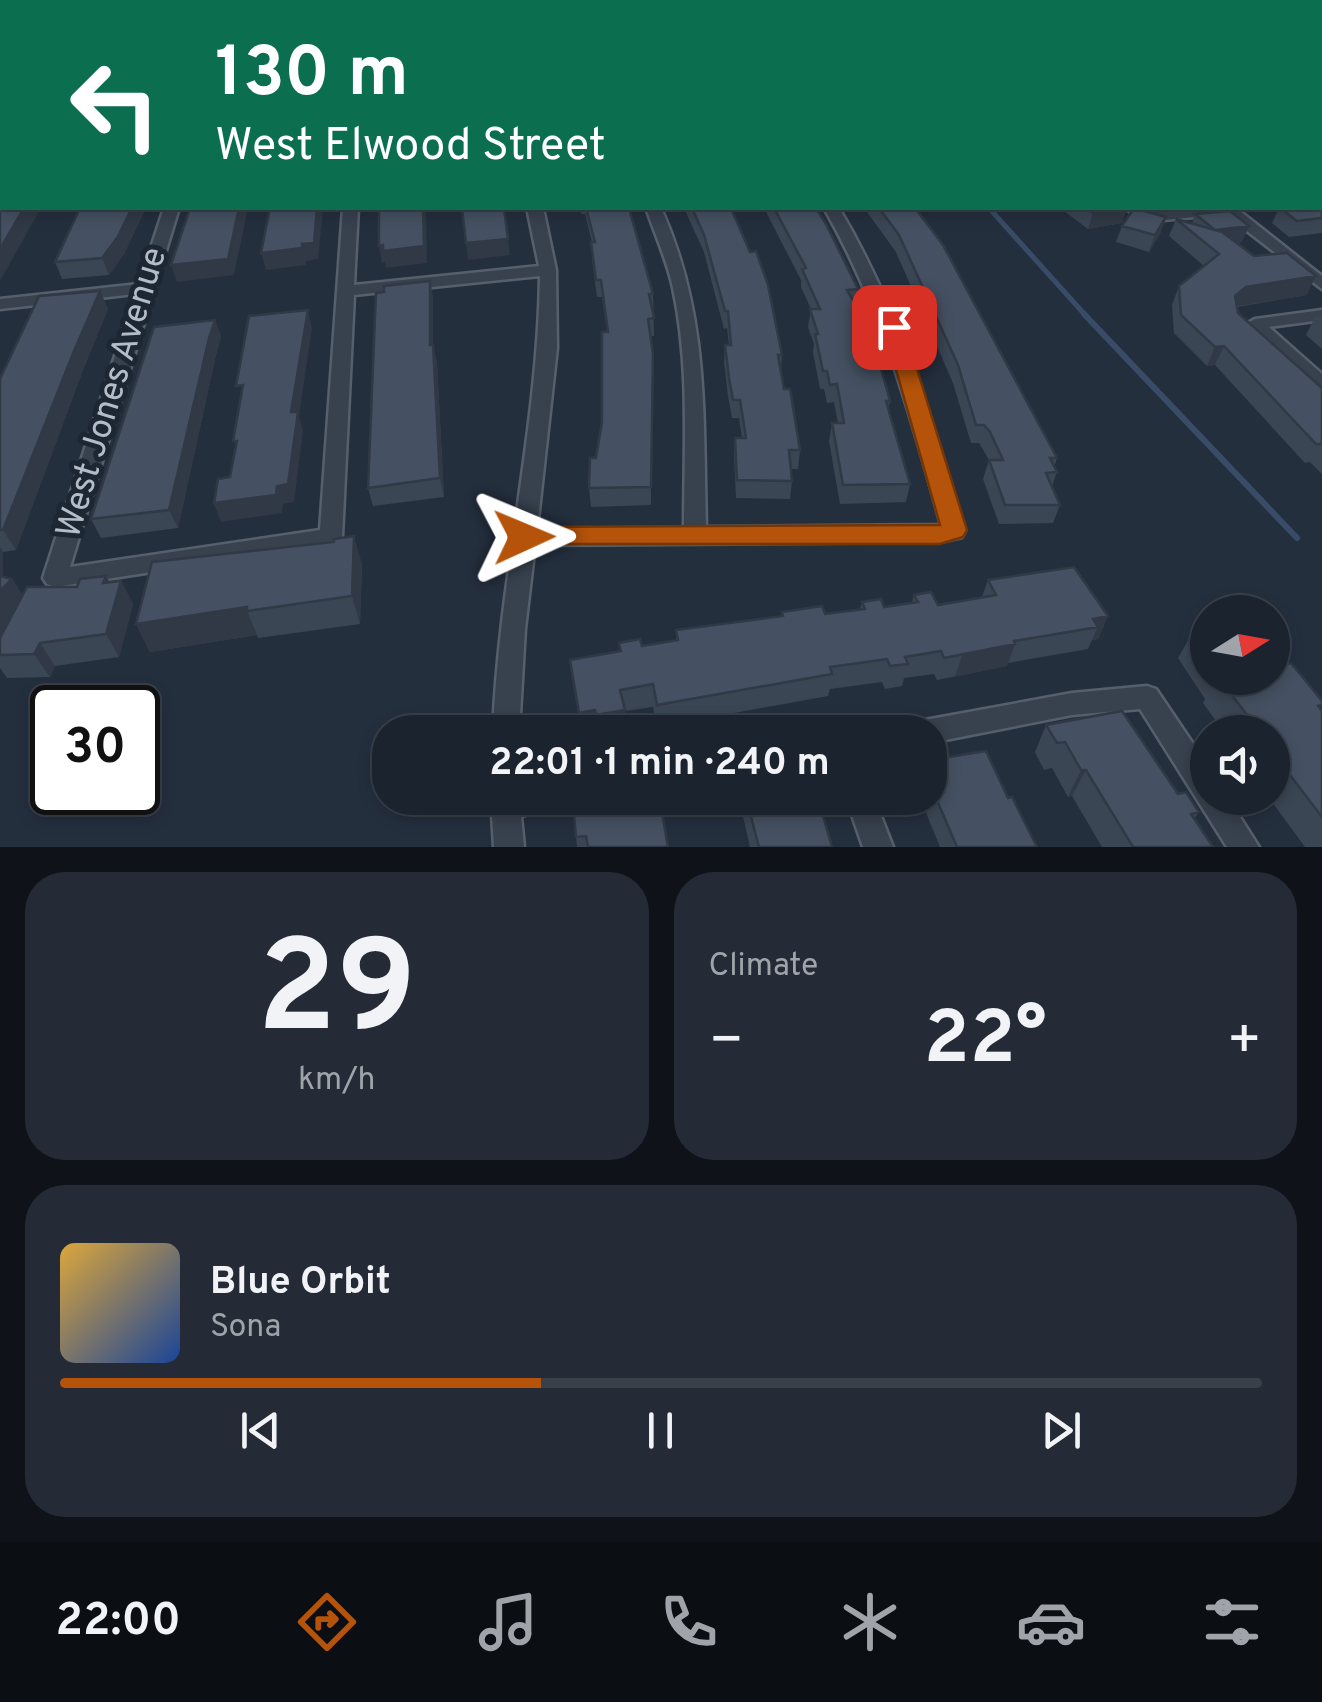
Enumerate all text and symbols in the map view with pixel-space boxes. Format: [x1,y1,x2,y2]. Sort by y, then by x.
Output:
text: 130 m [215,32,409,121]
icon: left [50,40,180,170]
text: West Elwood Street [215,119,606,176]
street label: West Jones Avenue [48,242,178,544]
pin [852,285,937,370]
icon: arrive [867,300,922,355]
position arrow [472,485,576,589]
north arrow [1190,595,1290,695]
map controls [1190,595,1290,815]
speed limit sign: 30 [30,685,160,815]
button: sound [1190,715,1290,815]
text: 22:01 · 1 min · 240 m [489,740,830,789]
text: 29 [257,913,416,1078]
text: Climate [709,947,818,987]
text: 22° [924,995,1047,1090]
text: − [709,1008,744,1078]
text: + [1227,1008,1262,1078]
text: km/h [298,1061,376,1101]
text: Blue Orbit [210,1259,391,1308]
text: Sona [210,1308,281,1348]
icon: previous [233,1403,288,1458]
icon: pause [633,1403,688,1458]
icon: next [1034,1403,1089,1458]
icon: directions [292,1587,362,1657]
icon: music [473,1587,543,1657]
icon: phone [654,1587,724,1657]
icon: climate [835,1587,905,1657]
icon: car [1016,1587,1086,1657]
icon: filters [1197,1587,1267,1657]
text: 22:00 [55,1594,181,1651]

